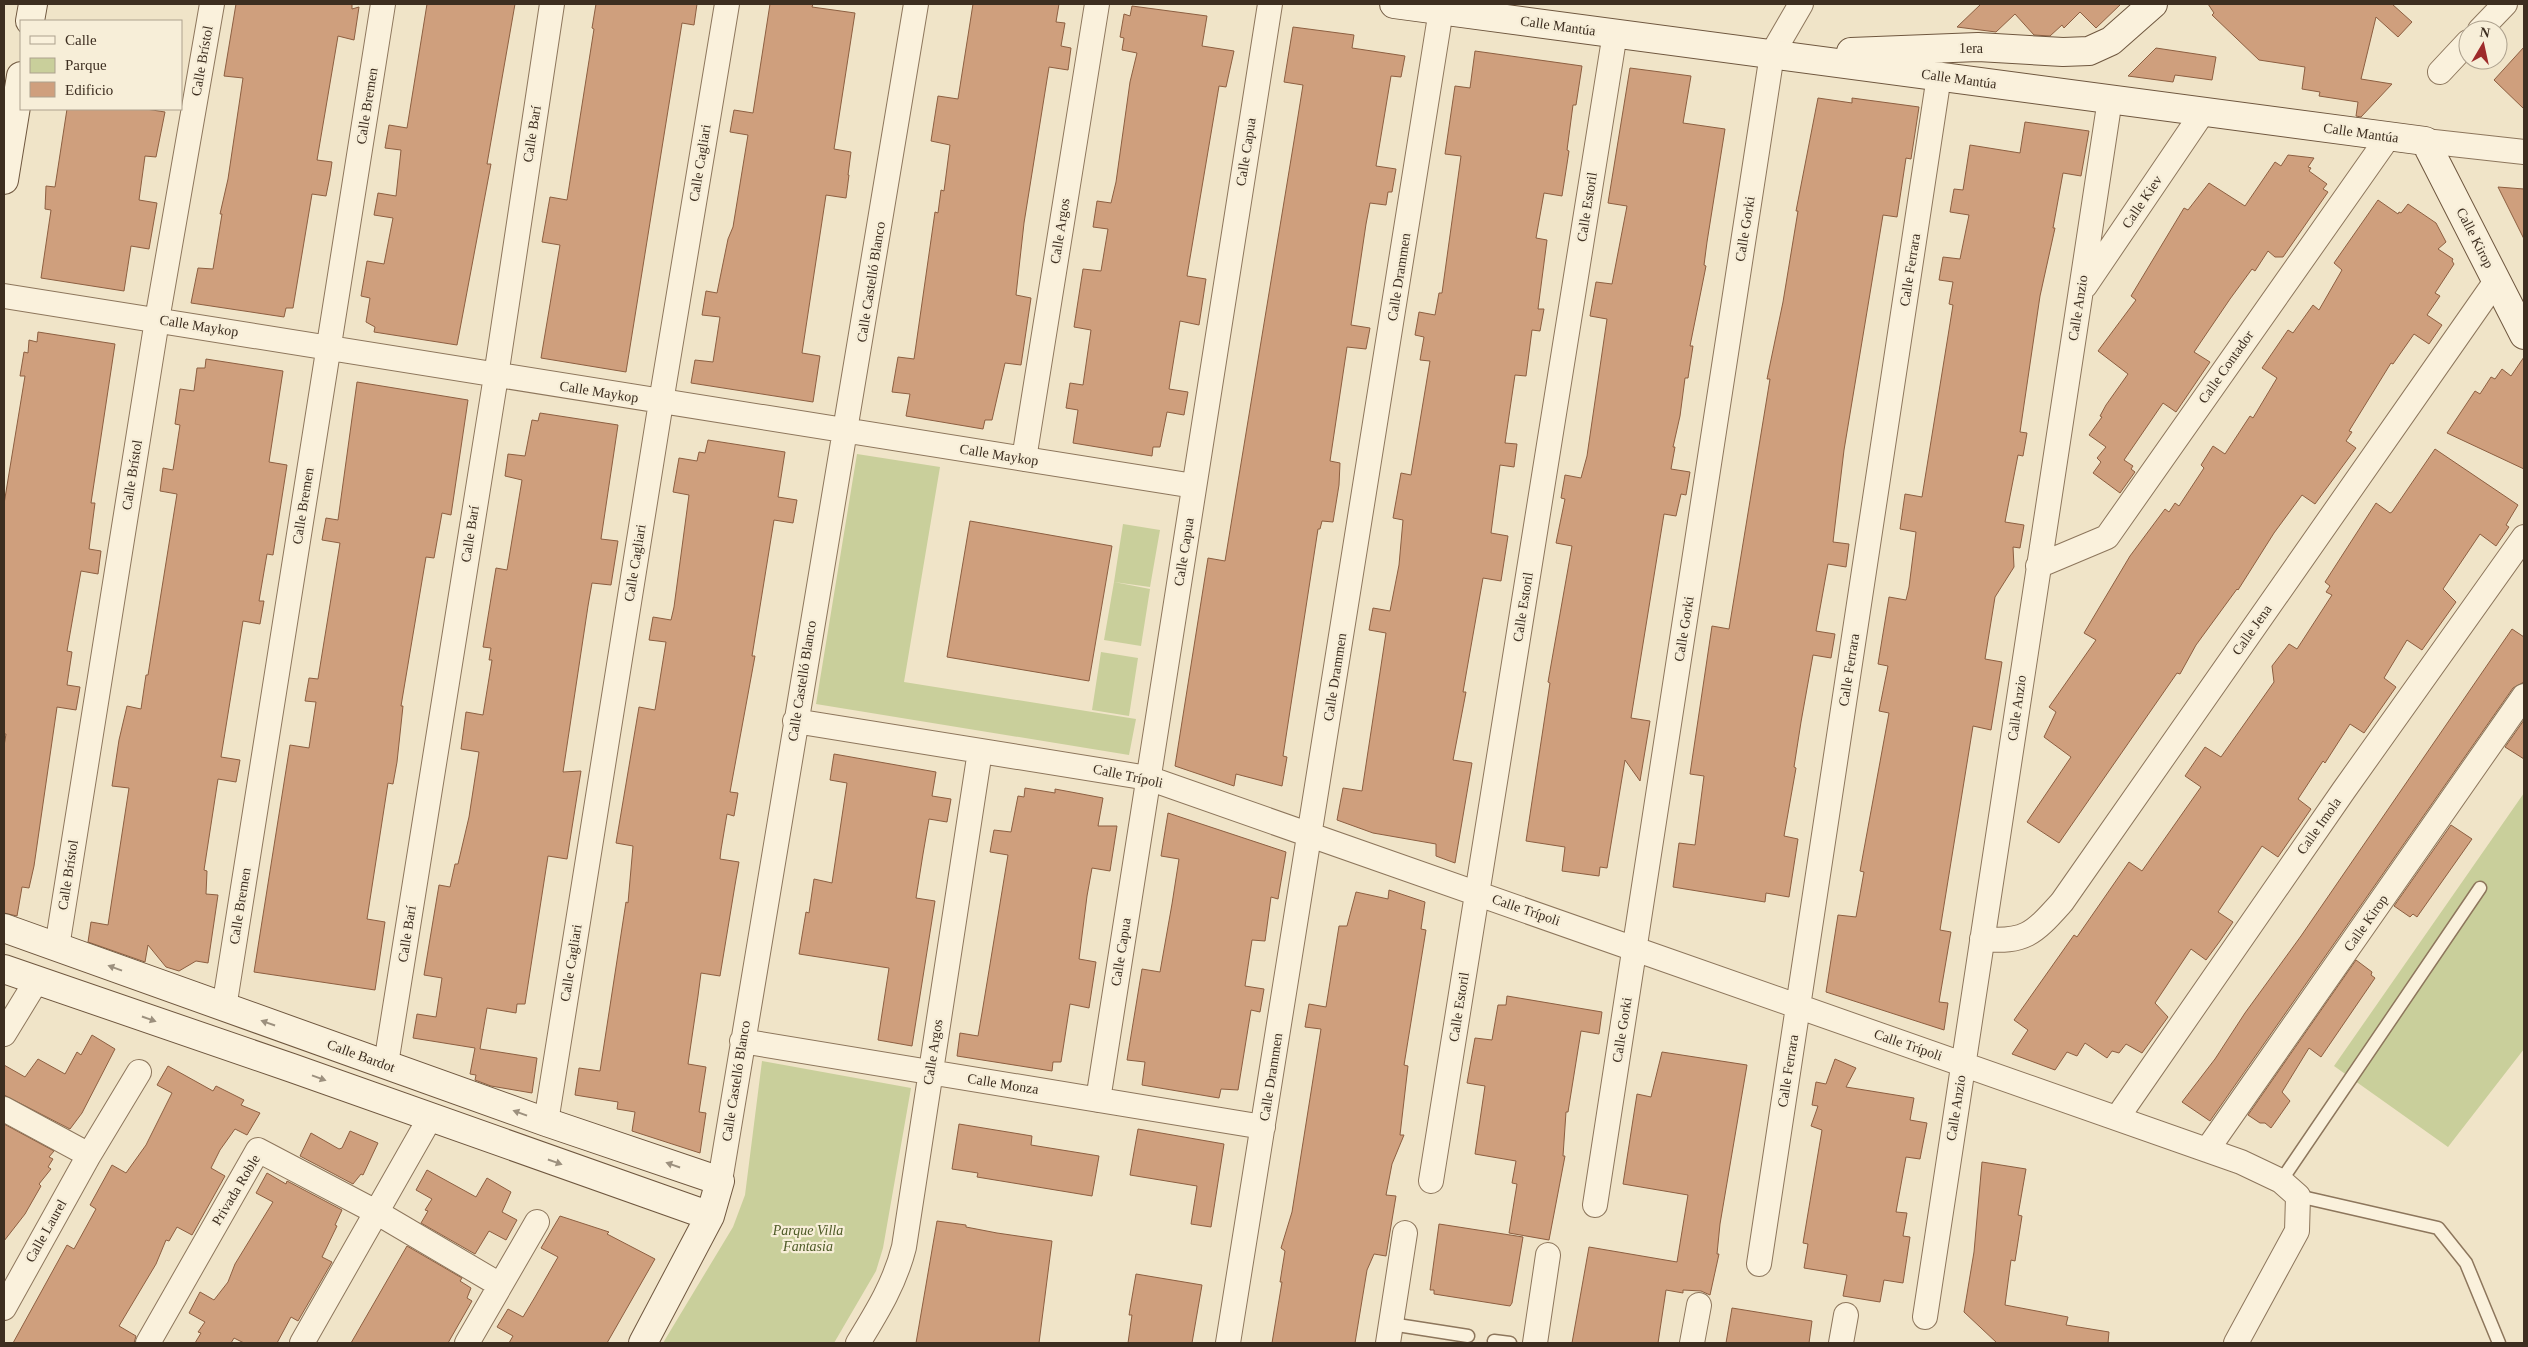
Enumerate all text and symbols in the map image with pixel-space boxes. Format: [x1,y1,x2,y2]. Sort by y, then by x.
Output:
street label: Calle Mantúa [1519,13,1597,39]
legend [20,20,182,110]
north arrow [2458,20,2508,70]
text: N [2479,24,2491,41]
street label: Calle Brístol [188,25,216,97]
text: Calle [65,32,97,48]
street label: 1era [1959,41,1984,56]
text: Parque [65,57,107,73]
street label: Calle Mantúa [1920,66,1998,92]
street label: Calle Bremen [354,67,380,145]
text: Edificio [65,82,113,98]
street label: Calle Barí [520,104,544,163]
street label: Calle Capua [1233,116,1259,187]
street label: Calle Mantúa [2322,120,2400,146]
street label: Calle Cagliari [686,123,714,203]
street label: Calle Estoril [1574,171,1600,243]
street label: Calle Kiev [2119,173,2165,231]
street label: Calle Gorki [1732,195,1758,263]
street label: Calle Argos [1047,197,1073,265]
street label: Calle Kirop [2453,205,2497,271]
street label: Calle Castelló Blanco [854,221,888,343]
street label: Calle Drammen [1385,232,1413,322]
street label: Calle Ferrara [1897,232,1923,307]
street label: Calle Anzio [2065,274,2091,342]
street label: Calle Maykop [158,312,240,340]
street label: Calle Contador [2195,328,2257,406]
street label: Calle Maykop [558,378,640,406]
street label: Calle Brístol [119,439,145,511]
street label: Calle Maykop [958,441,1040,469]
street label: Calle Bremen [290,467,316,545]
street label: Calle Barí [458,504,482,563]
street label: Calle Capua [1171,516,1197,587]
street label: Calle Cagliari [621,523,649,603]
street label: Calle Estoril [1510,571,1536,643]
street label: Calle Gorki [1671,595,1697,663]
street label: Calle Jena [2229,601,2275,658]
street label: Calle Castelló Blanco [785,620,819,742]
street label: Calle Drammen [1321,632,1349,722]
street label: Calle Ferrara [1836,632,1862,707]
street label: Calle Anzio [2005,674,2029,742]
street label: Calle Trípoli [1092,761,1164,791]
street label: Calle Imola [2294,794,2344,857]
street label: Calle Brístol [55,839,81,911]
street label: Calle Bremen [227,867,253,945]
street label: Calle Trípoli [1490,891,1562,929]
street label: Calle Kirop [2341,892,2391,954]
street label: Calle Barí [395,904,419,963]
street label: Calle Capua [1108,916,1134,987]
street label: Calle Cagliari [557,923,585,1003]
one-way arrow [107,964,122,971]
street label: Calle Estoril [1446,971,1472,1043]
street label: Calle Gorki [1609,996,1635,1064]
one-way arrow [142,1015,157,1023]
street label: Calle Argos [920,1018,946,1086]
one-way arrow [260,1019,275,1027]
street label: Calle Castelló Blanco [719,1020,753,1142]
street label: Calle Trípoli [1872,1026,1944,1064]
street label: Calle Drammen [1257,1032,1285,1122]
street label: Calle Ferrara [1775,1033,1801,1108]
street label: Calle Bardot [325,1037,397,1075]
street label: Calle Monza [966,1071,1040,1097]
one-way arrow [312,1074,327,1082]
street label: Calle Anzio [1943,1074,1969,1142]
one-way arrow [512,1109,527,1116]
street label: Privada Roble [209,1152,263,1228]
one-way arrow [547,1159,562,1166]
one-way arrow [666,1161,681,1169]
street label: Calle Laurel [23,1197,69,1265]
park label: Parque Villa Fantasia [772,1223,843,1254]

